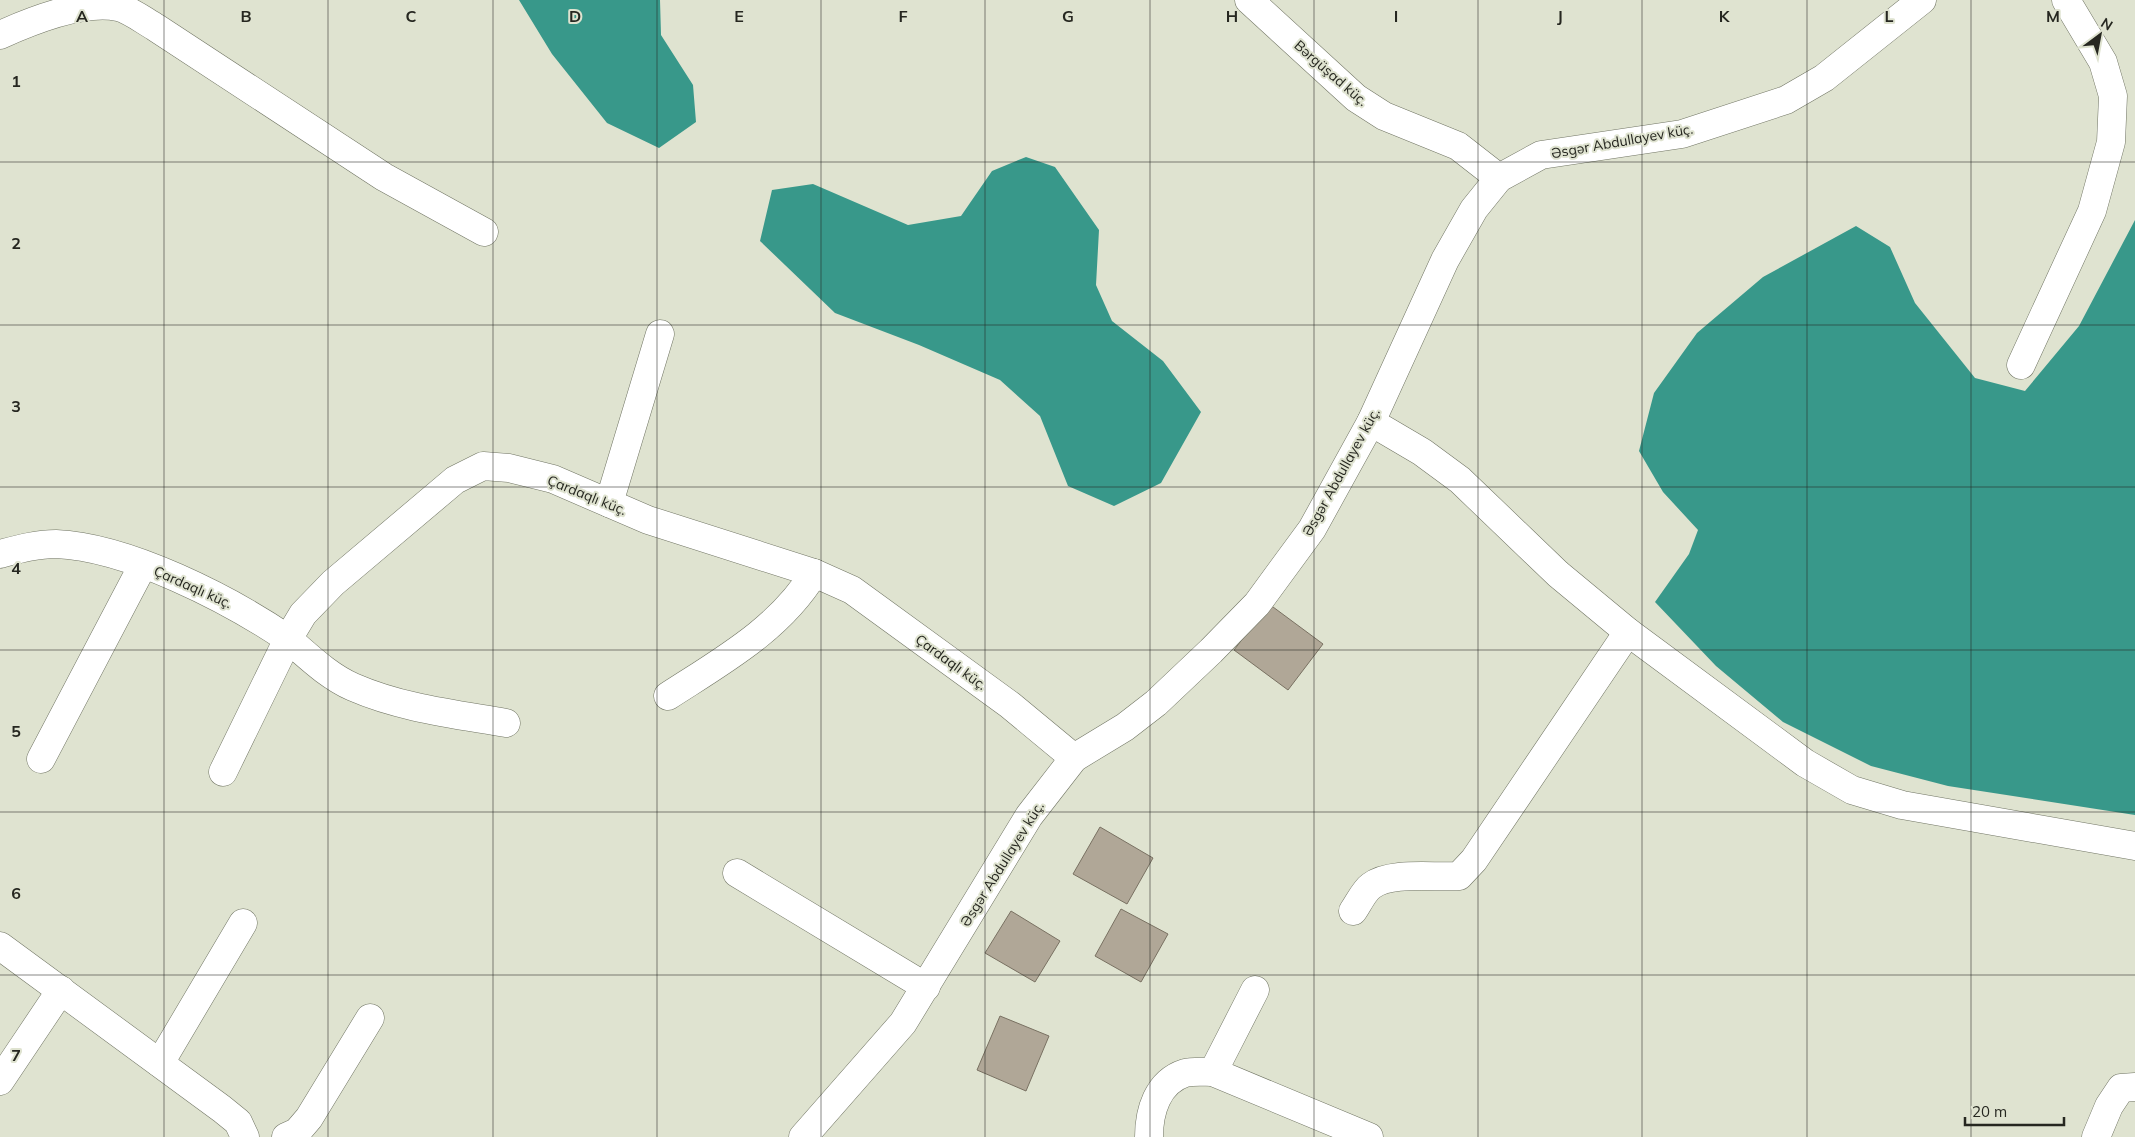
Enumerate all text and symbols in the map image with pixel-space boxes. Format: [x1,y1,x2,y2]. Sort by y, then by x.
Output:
text: A [76,6,88,26]
text: B [240,6,252,26]
text: C [406,6,417,26]
text: D [569,6,581,26]
text: E [734,6,744,26]
text: F [898,6,908,26]
text: G [1062,6,1074,26]
text: H [1226,6,1238,26]
text: I [1394,6,1398,26]
text: J [1557,6,1563,26]
text: K [1719,6,1731,26]
text: L [1885,6,1894,26]
text: M [2046,6,2060,26]
north arrow [2075,10,2125,60]
text: N [2098,14,2116,34]
street label: Bərgüşad küç. [1291,36,1371,110]
text: 1 [11,71,21,91]
street label: Əsgər Abdullayev küç. [1550,120,1694,162]
text: 2 [11,233,21,253]
text: 3 [11,396,21,416]
street label: Əsgər Abdullayev küç. [1298,405,1384,539]
street label: Çardaqlı küç. [545,471,629,519]
text: 4 [11,558,21,578]
street label: Çardaqlı küç. [151,562,235,612]
street label: Çardaqlı küç. [912,630,990,694]
text: 5 [11,721,21,741]
street label: Əsgər Abdullayev küç. [956,798,1048,930]
text: 6 [11,883,21,903]
text: 7 [11,1045,21,1065]
scale bar [1965,1094,2064,1126]
text: 20 m [1972,1102,2007,1121]

